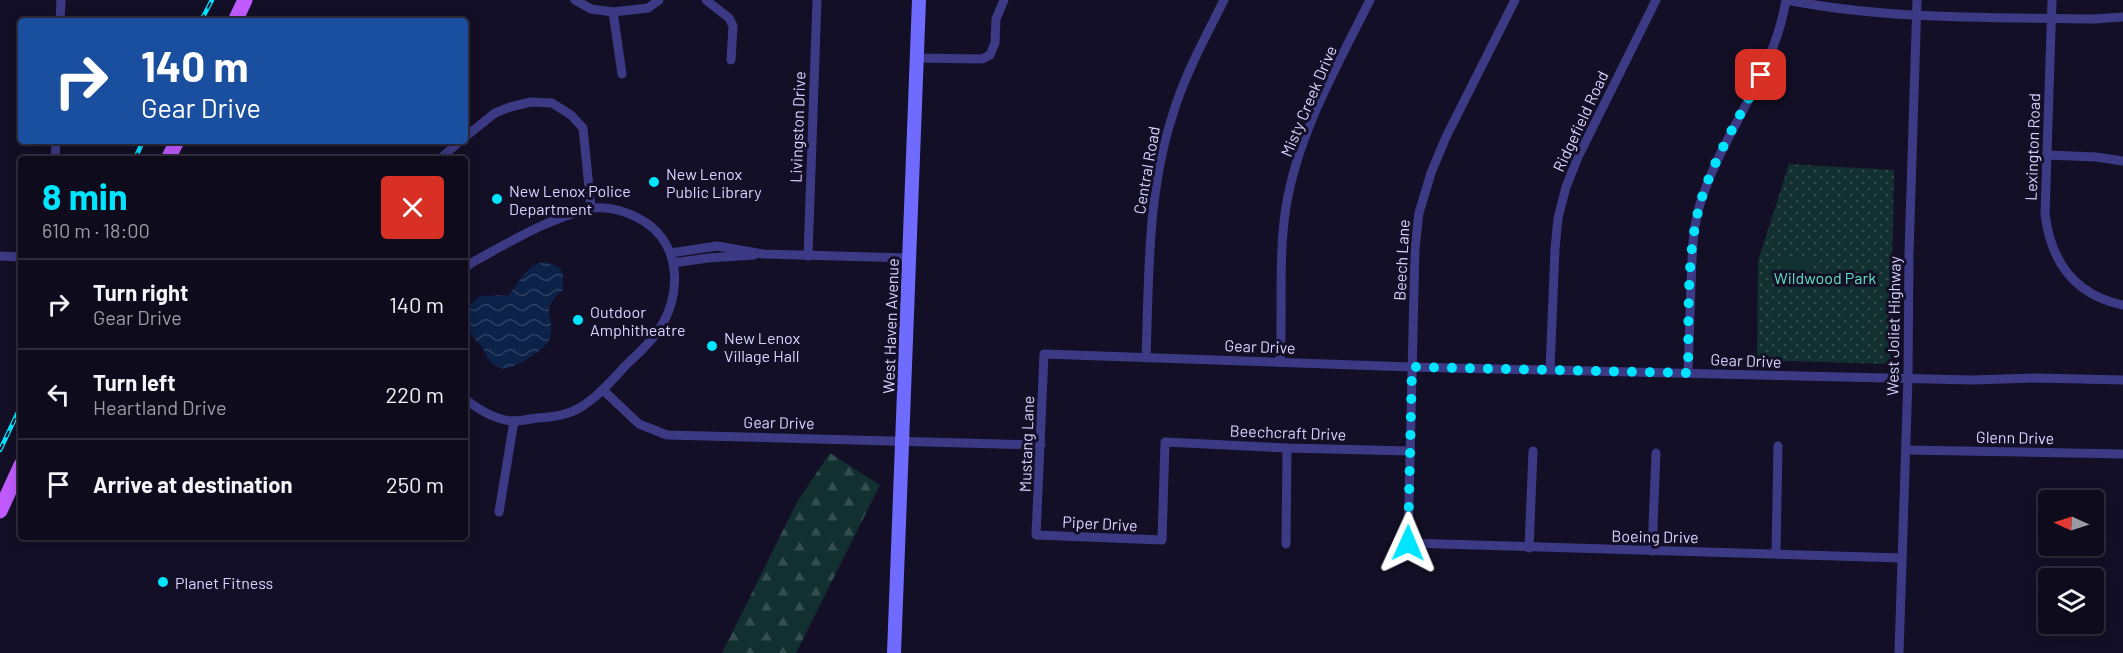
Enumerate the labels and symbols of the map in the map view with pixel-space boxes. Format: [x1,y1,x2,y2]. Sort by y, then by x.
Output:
street label: Misty Creek Drive [1276,43,1340,159]
pin [1735,49,1786,100]
street label: Ridgefield Road [1548,68,1612,174]
street label: Livingston Drive [786,71,808,183]
street label: Lexington Road [2021,93,2043,201]
street label: Central Road [1129,125,1163,215]
place label: New Lenox Public Library [666,164,762,201]
marker: New Lenox Public Library [647,175,661,189]
place label: New Lenox Police Department [509,181,631,218]
marker: New Lenox Police Department [490,192,504,206]
street label: Beech Lane [1389,219,1413,301]
street label: West Joliet Highway [1882,255,1904,396]
street label: West Haven Avenue [878,258,902,394]
park label: Wildwood Park [1774,268,1876,287]
place label: Outdoor Amphitheatre [590,302,685,339]
marker: Outdoor Amphitheatre [571,313,585,327]
place label: New Lenox Village Hall [724,328,801,365]
street label: Gear Drive [1224,335,1296,357]
marker: New Lenox Village Hall [705,339,719,353]
street label: Gear Drive [1710,349,1782,371]
street label: Mustang Lane [1015,396,1037,492]
street label: Gear Drive [743,412,815,432]
street label: Beechcraft Drive [1229,420,1347,444]
street label: Glenn Drive [1976,427,2054,447]
north arrow [2038,490,2104,556]
position arrow [1376,511,1440,575]
street label: Piper Drive [1062,512,1138,534]
street label: Boeing Drive [1611,526,1699,546]
place label: Planet Fitness [175,573,273,592]
marker: Planet Fitness [156,575,170,589]

